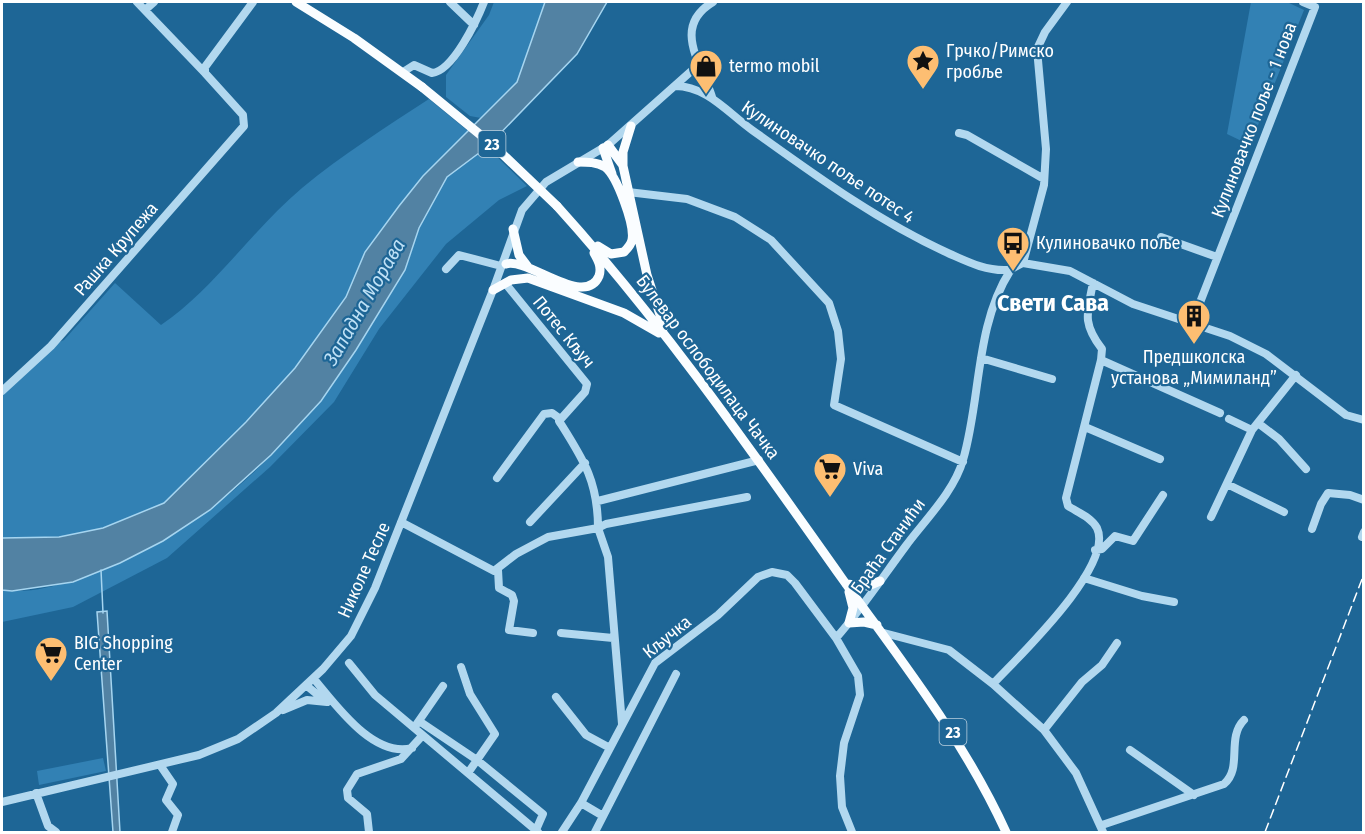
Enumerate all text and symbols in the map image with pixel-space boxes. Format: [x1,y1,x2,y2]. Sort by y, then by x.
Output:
street label: Кулиновачко поље - 1 нова [1207,19,1302,221]
place label: Грчко/Римско гробље [946,40,1054,83]
place icon: Грчко/Римско гробље [905,43,941,90]
shop icon: termo mobil [688,48,724,95]
place label: termo mobil [729,55,820,77]
street label: Кулиновачко поље потес 4 [737,96,919,228]
road number: 23 [478,131,506,157]
street label: Рашка Крупежа [69,198,163,300]
bus stop icon: Кулиновачко поље [995,225,1031,272]
place label: Кулиновачко поље [1036,232,1180,254]
water label: Западна Морава [318,234,410,370]
street label: Булевар ослободилаца Чачка [631,270,785,464]
district label: Свети Сава [997,289,1109,317]
street label: Потес Кључ [528,291,600,373]
building icon: Предшколска установа „Мимиланд” [1176,298,1212,345]
place label: Предшколска установа „Мимиланд” [1111,346,1277,389]
supermarket icon: Viva [812,451,848,498]
place label: Viva [853,458,883,480]
street label: Браћа Станићи [846,494,930,598]
street label: Николе Тесле [333,519,395,621]
street label: Кључка [638,611,696,663]
place label: BIG Shopping Center [74,632,173,675]
supermarket icon: BIG Shopping Center [33,635,69,682]
road number: 23 [940,719,966,745]

